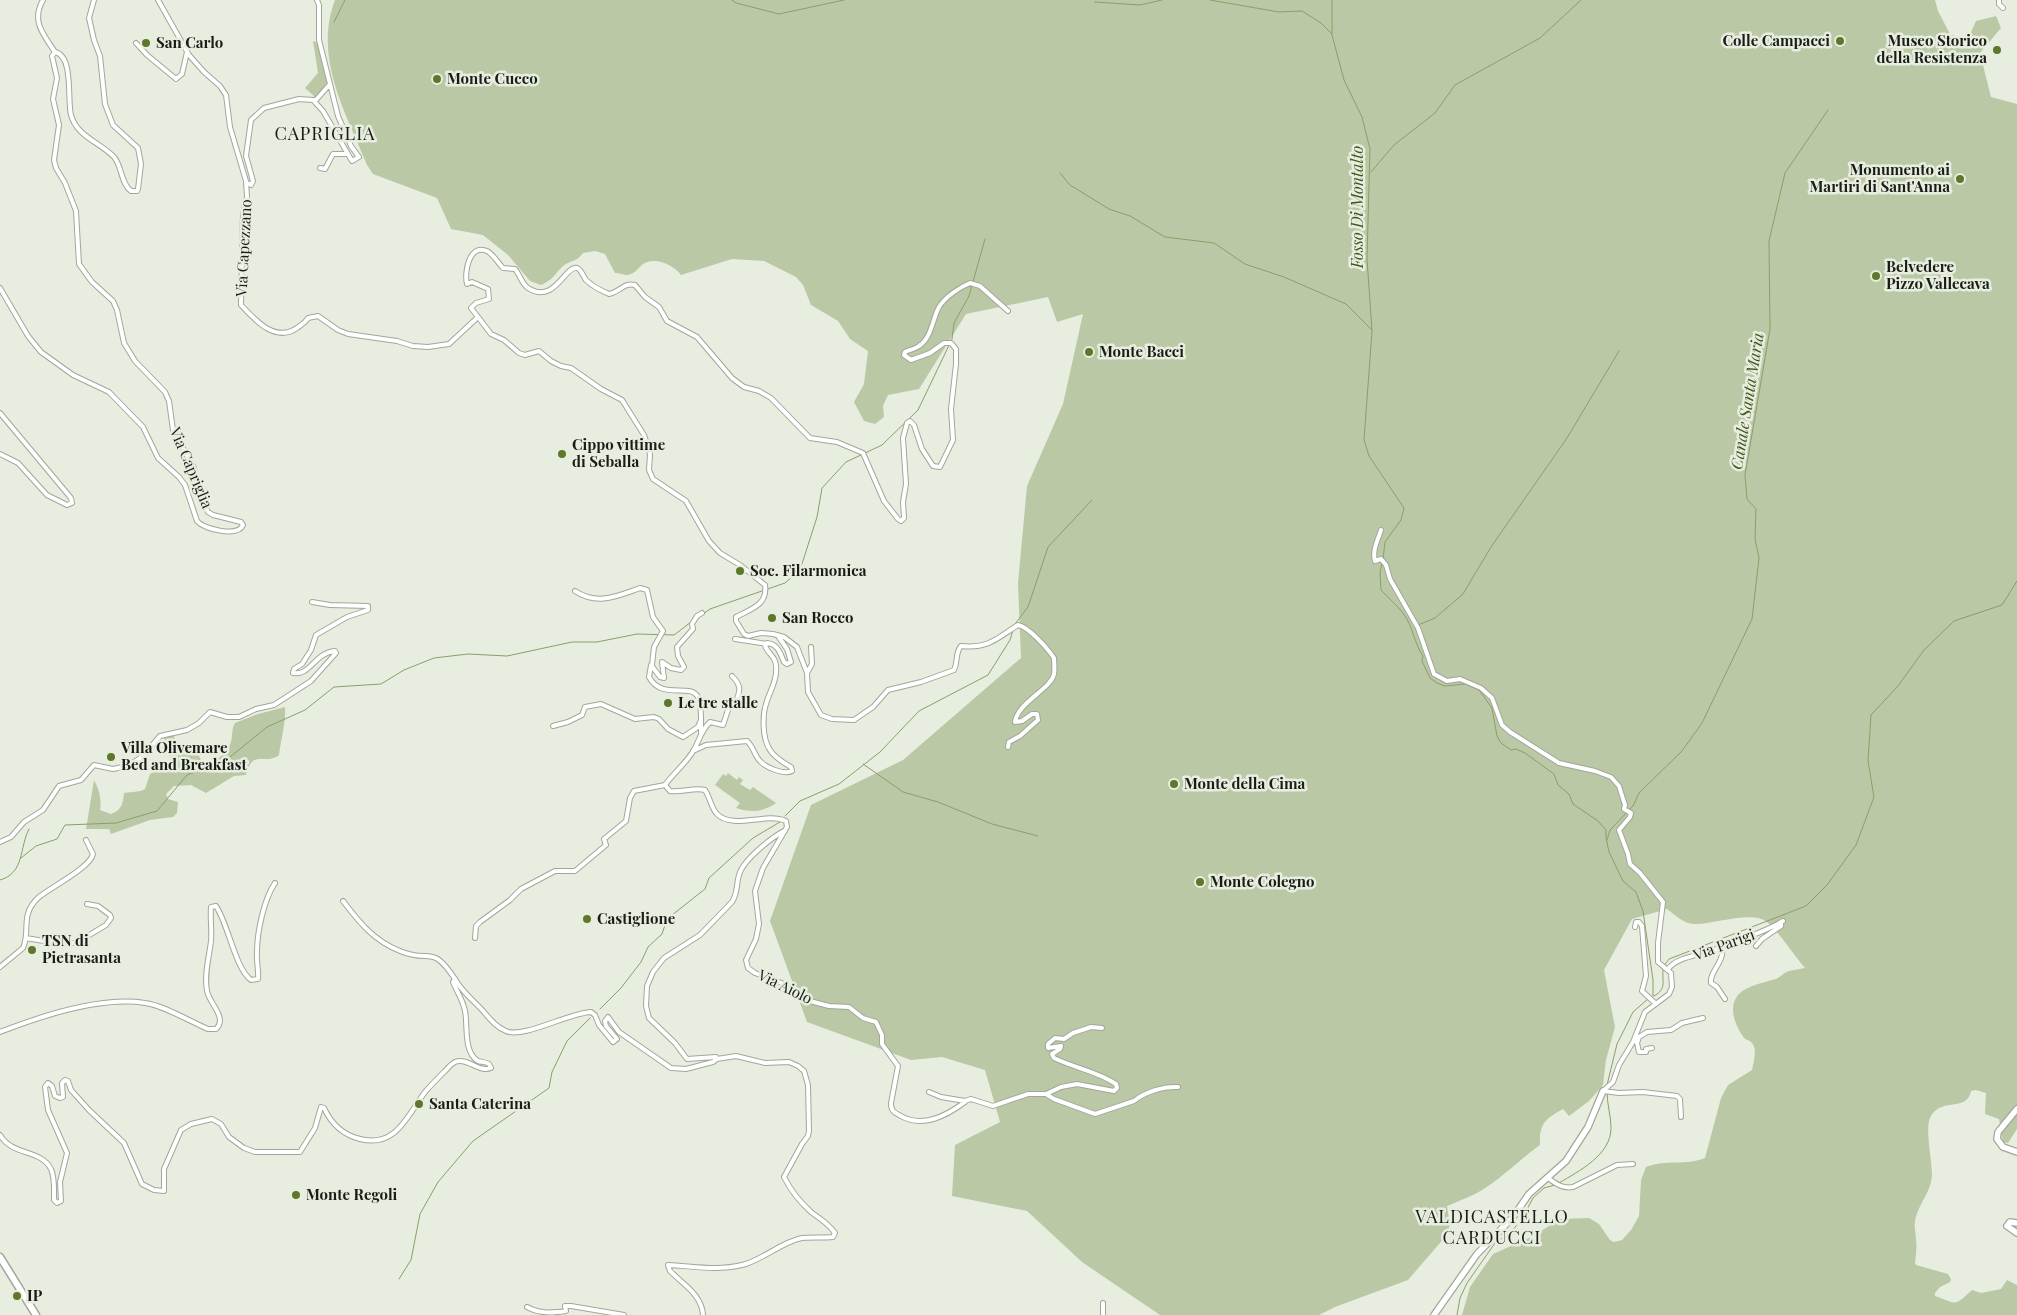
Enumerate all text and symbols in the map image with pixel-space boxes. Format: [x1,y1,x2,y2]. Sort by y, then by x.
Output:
place label: Colle Campacci [1722,30,1830,50]
place label: Museo Storico della Resistenza [1877,30,1987,67]
place label: San Carlo [156,32,223,52]
marker: Colle Campacci [1834,35,1846,47]
marker: San Carlo [140,37,152,49]
marker: Museo Storico della Resistenza [1991,44,2003,56]
place label: Monte Cucco [447,68,538,88]
marker: Monte Cucco [431,73,443,85]
district label: CAPRIGLIA [274,121,376,145]
water label: Fosso Di Montalto [1346,145,1367,269]
place label: Monumento ai Martiri di Sant'Anna [1810,159,1950,196]
marker: Monumento ai Martiri di Sant'Anna [1954,173,1966,185]
street label: Via Capezzano [230,199,256,298]
place label: Belvedere Pizzo Vallecava [1886,256,1990,293]
marker: Belvedere Pizzo Vallecava [1870,270,1882,282]
water label: Canale Santa Maria [1725,331,1768,471]
place label: Monte Bacci [1099,341,1184,361]
marker: Monte Bacci [1083,346,1095,358]
street label: Via Capriglia [166,423,218,512]
place label: Cippo vittime di Seballa [572,434,666,471]
marker: Cippo vittime di Seballa [556,448,568,460]
place label: Soc. Filarmonica [750,560,867,580]
marker: Soc. Filarmonica [734,565,746,577]
place label: San Rocco [782,607,853,627]
marker: San Rocco [766,612,778,624]
place label: Le tre stalle [678,692,758,712]
marker: Le tre stalle [662,697,674,709]
place label: Villa Olivemare Bed and Breakfast [120,737,247,774]
marker: Villa Olivemare Bed and Breakfast [105,751,117,763]
place label: Monte della Cima [1184,773,1306,793]
marker: Monte della Cima [1168,778,1180,790]
place label: Monte Colegno [1210,871,1315,891]
marker: Monte Colegno [1194,876,1206,888]
place label: Castiglione [597,908,676,928]
marker: Castiglione [581,913,593,925]
street label: Via Parigi [1689,924,1758,965]
place label: TSN di Pietrasanta [42,930,121,967]
marker: TSN di Pietrasanta [26,944,38,956]
street label: Via Aiolo [754,964,816,1008]
place label: Santa Caterina [429,1093,531,1113]
marker: Santa Caterina [413,1098,425,1110]
place label: Monte Regoli [306,1184,398,1204]
marker: Monte Regoli [290,1189,302,1201]
district label: VALDICASTELLO CARDUCCI [1414,1204,1569,1249]
place label: IP [27,1285,43,1305]
marker: IP [11,1290,23,1302]

